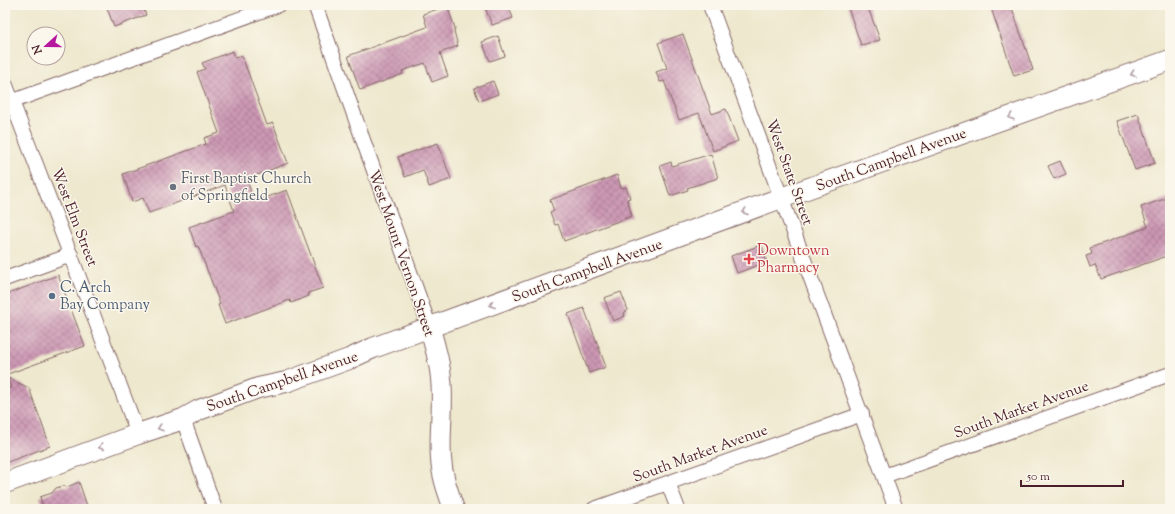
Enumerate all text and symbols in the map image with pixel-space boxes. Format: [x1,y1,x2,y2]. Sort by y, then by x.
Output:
north arrow [26,26,66,66]
text: N [28,42,47,57]
one-way arrow [1130,69,1137,77]
one-way arrow [1007,112,1014,120]
street label: West State Street [760,117,817,228]
street label: South Campbell Avenue [813,123,970,197]
street label: West Elm Street [45,165,102,270]
street label: West Mount Vernon Street [362,167,439,340]
place label: First Baptist Church of Springfield [181,169,312,207]
marker: First Baptist Church of Springfield [168,182,178,192]
one-way arrow [741,207,748,215]
street label: South Campbell Avenue [509,234,666,308]
place label: Downtown Pharmacy [757,241,830,279]
marker: Downtown Pharmacy [744,254,754,264]
place label: C. Arch Bay Company [60,278,151,316]
marker: C. Arch Bay Company [47,291,57,301]
one-way arrow [488,301,495,309]
street label: South Campbell Avenue [204,347,361,418]
street label: South Market Avenue [951,376,1092,445]
street label: South Market Avenue [630,420,771,489]
one-way arrow [157,423,164,431]
one-way arrow [98,443,105,451]
scale bar [1021,462,1123,488]
text: 50 m [1026,468,1050,486]

